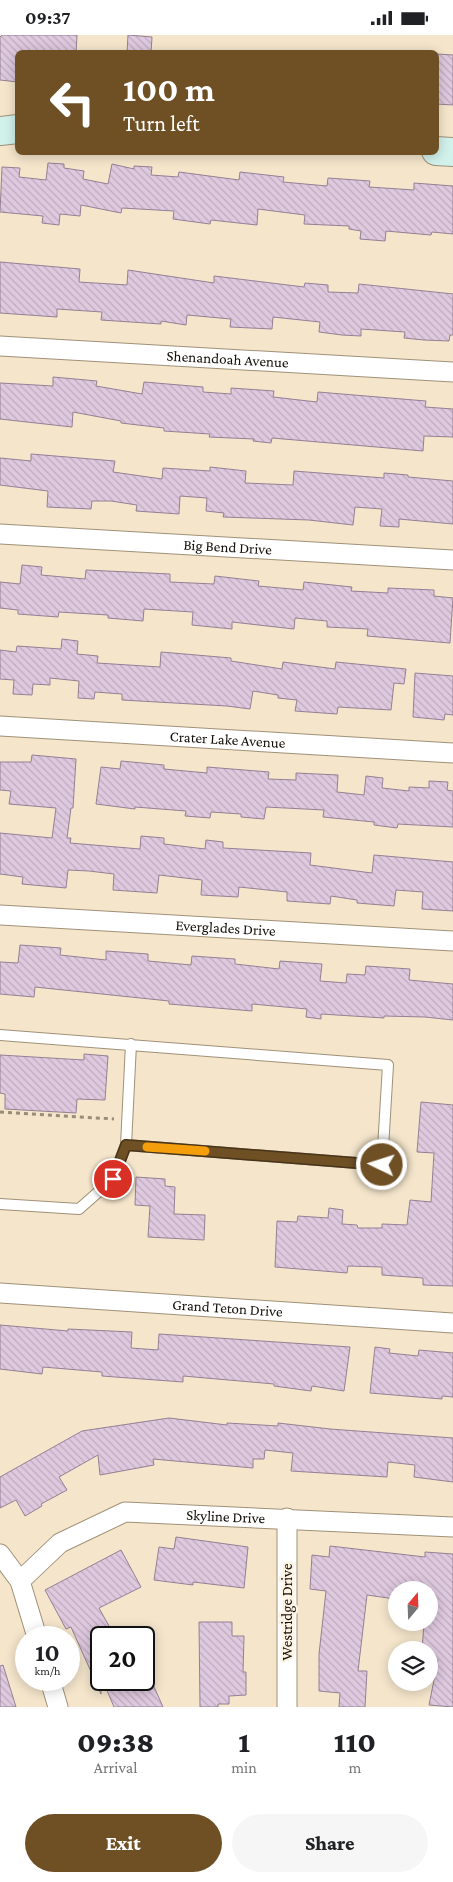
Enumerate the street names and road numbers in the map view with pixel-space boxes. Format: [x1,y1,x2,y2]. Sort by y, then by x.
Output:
street label: Shenandoah Avenue [166,348,289,371]
street label: Big Bend Drive [183,537,273,558]
street label: Crater Lake Avenue [169,728,286,751]
street label: Everglades Drive [175,917,277,939]
street label: Grand Teton Drive [172,1296,283,1320]
street label: Skyline Drive [186,1507,266,1526]
street label: Westridge Drive [279,1563,296,1660]

